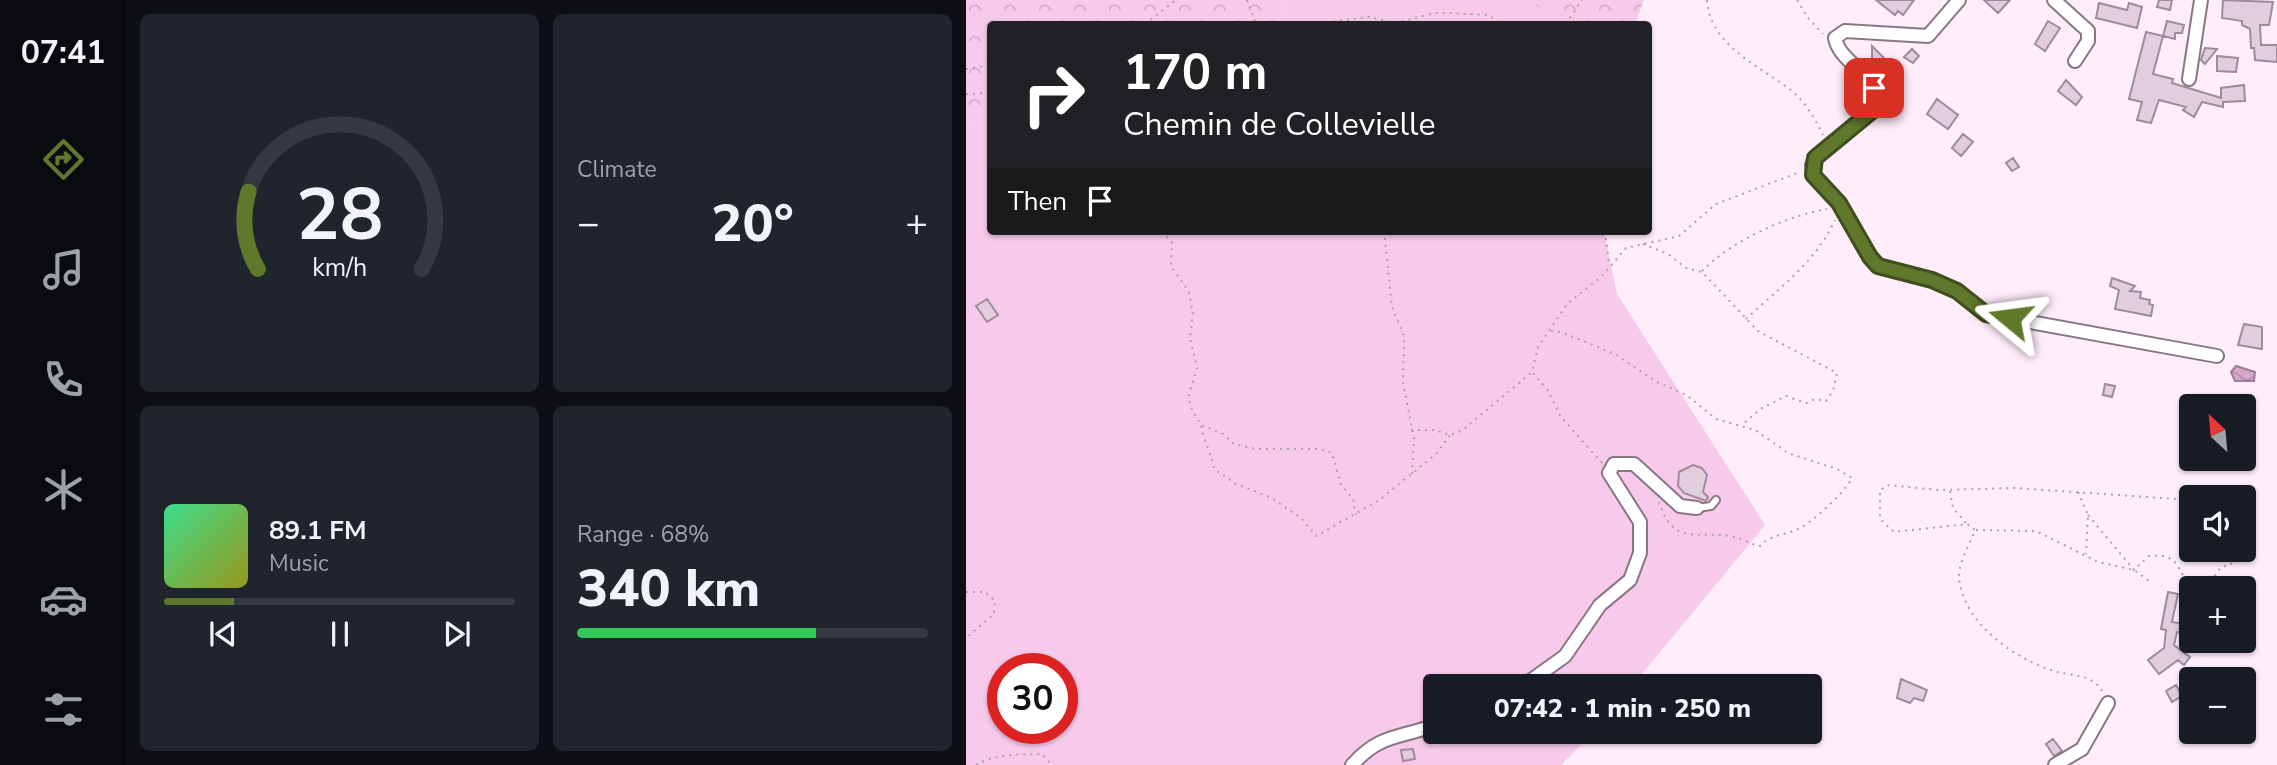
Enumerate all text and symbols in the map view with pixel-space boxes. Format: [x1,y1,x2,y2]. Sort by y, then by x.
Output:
text: 07:41 [21,31,105,74]
text: 170 m [1123,39,1267,106]
icon: right [1008,49,1099,140]
pin [1844,58,1904,118]
icon: arrive [1855,69,1893,107]
text: Chemin de Collevielle [1123,103,1435,146]
icon: directions [39,135,88,184]
text: Climate [577,154,657,185]
text: 28 [296,165,383,265]
icon: arrive [1081,182,1119,220]
text: Then [1008,184,1067,219]
text: 20° [711,188,794,259]
text: − [577,198,600,249]
text: + [905,198,928,249]
icon: music [39,245,88,294]
text: km/h [312,251,367,285]
position arrow [1973,281,2047,355]
icon: phone [39,355,88,404]
north arrow [2179,394,2256,471]
map controls [2179,394,2256,744]
icon: climate [39,465,88,514]
button: sound [2179,485,2256,562]
text: 89.1 FM [269,513,366,548]
text: Range · 68% [577,519,709,550]
text: Music [269,548,329,579]
text: 340 km [577,553,760,624]
icon: car [39,575,88,624]
button: + [2179,576,2256,653]
icon: previous [204,615,242,653]
icon: pause [321,615,359,653]
icon: next [438,615,476,653]
speed limit sign: 30 [987,653,1078,744]
button: − [2179,667,2256,744]
icon: filters [39,685,88,734]
text: 07:42 · 1 min · 250 m [1494,691,1751,726]

